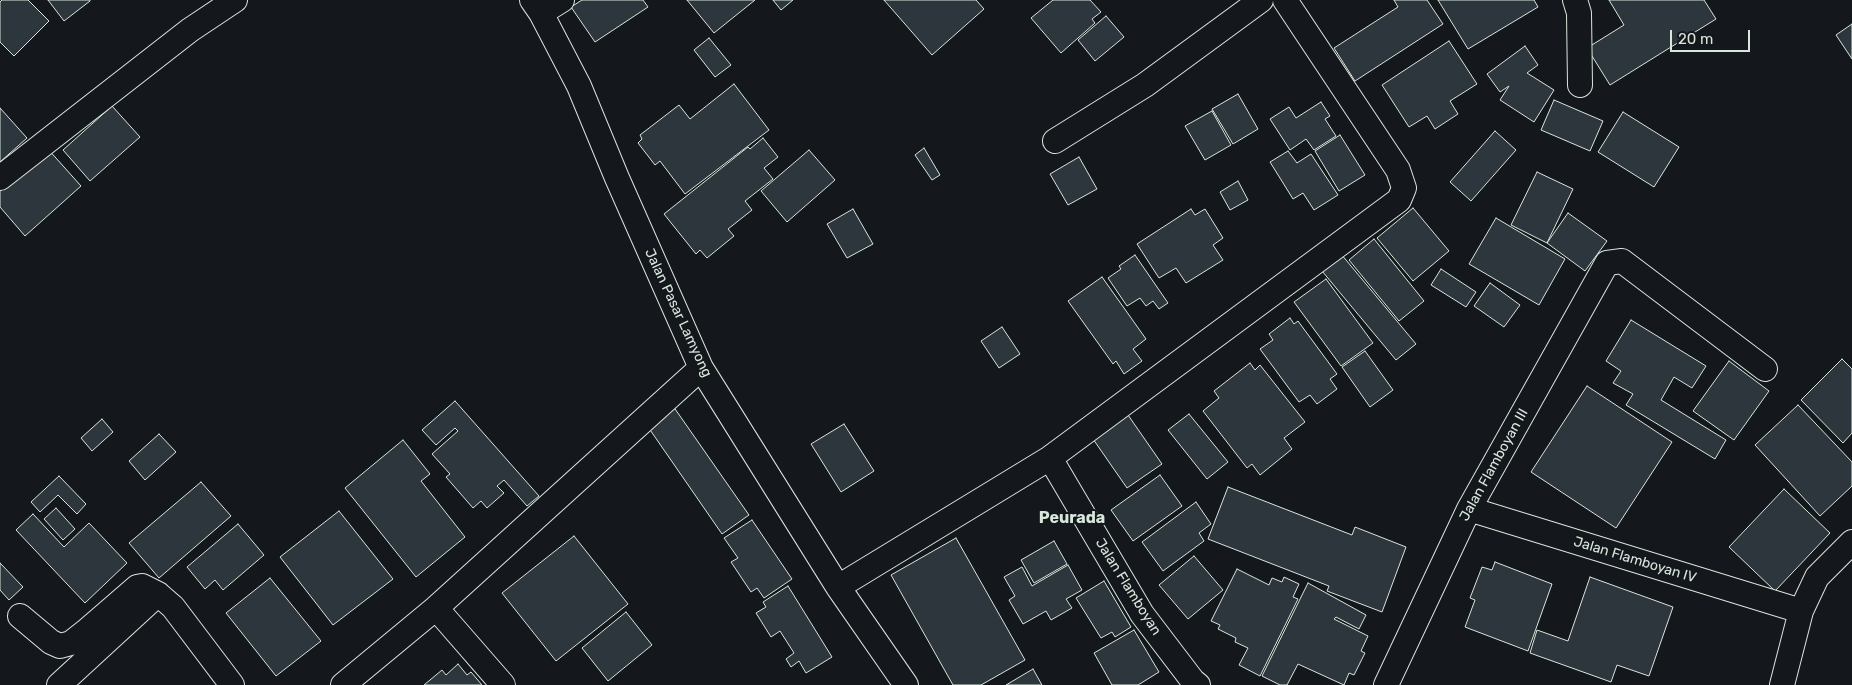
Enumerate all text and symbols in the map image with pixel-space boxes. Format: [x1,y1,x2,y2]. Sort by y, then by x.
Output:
scale bar [1672,20,1752,52]
text: 20 m [1678,30,1713,48]
street label: Jalan Pasar Lamyong [641,246,715,380]
street label: Jalan Flamboyan III [1456,406,1532,524]
district label: Peurada [1039,508,1105,528]
street label: Jalan Flamboyan IV [1572,533,1698,587]
street label: Jalan Flamboyan [1091,535,1165,639]

